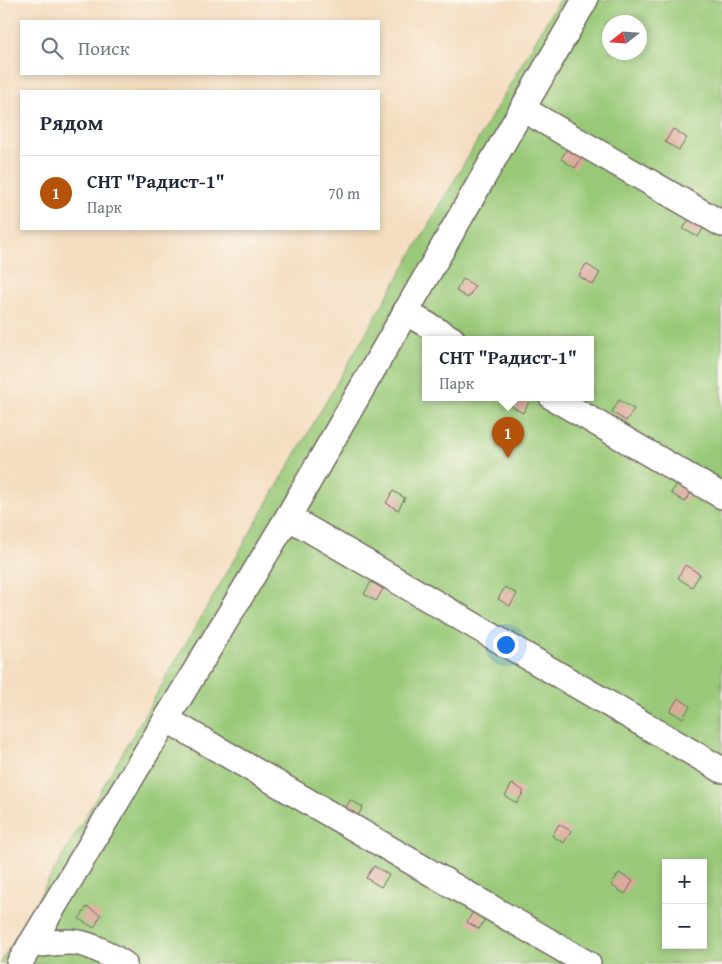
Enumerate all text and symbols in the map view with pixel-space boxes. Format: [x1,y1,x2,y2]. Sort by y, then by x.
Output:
north arrow [602,15,647,60]
search box [20,20,380,75]
icon: search [38,34,66,62]
text: Поиск [78,34,130,62]
text: Рядом [40,107,103,138]
text: СНТ "Радист-1" [87,167,225,195]
text: 1 [52,181,60,205]
text: 70 m [328,181,360,205]
text: Парк [87,195,122,219]
popup [422,336,594,401]
text: СНТ "Радист-1" [439,343,577,371]
text: Парк [439,371,474,395]
pin: 1 [492,417,524,458]
your location [493,632,519,658]
map controls [662,859,707,949]
button: + [662,859,707,904]
button: − [662,904,707,949]

